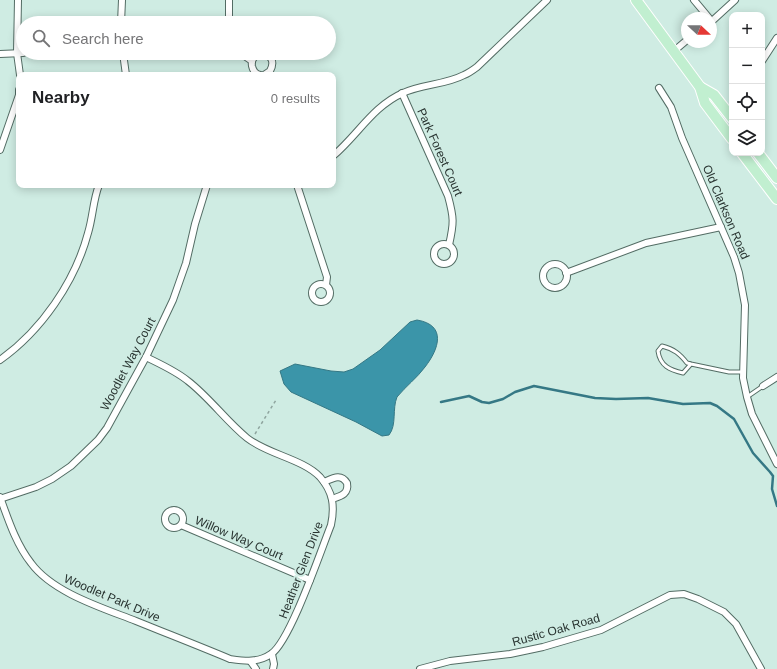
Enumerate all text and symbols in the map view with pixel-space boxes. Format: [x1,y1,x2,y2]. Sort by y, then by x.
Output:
north arrow [681,12,717,48]
map controls [729,12,765,156]
button: + [729,12,765,48]
search box [16,16,336,60]
icon: search [30,27,52,49]
text: Search here [62,30,144,47]
button: − [729,48,765,84]
button: locate [729,84,765,120]
text: Nearby [32,88,90,107]
text: 0 results [271,91,320,106]
street label: Park Forest Court [414,106,466,199]
button: layers [729,120,765,156]
street label: Old Clarkson Road [700,163,752,261]
street label: Woodlet Way Court [98,314,159,413]
street label: Willow Way Court [193,513,286,563]
street label: Heather Glen Drive [276,519,326,620]
street label: Woodlet Park Drive [62,571,163,625]
street label: Rustic Oak Road [510,611,602,649]

